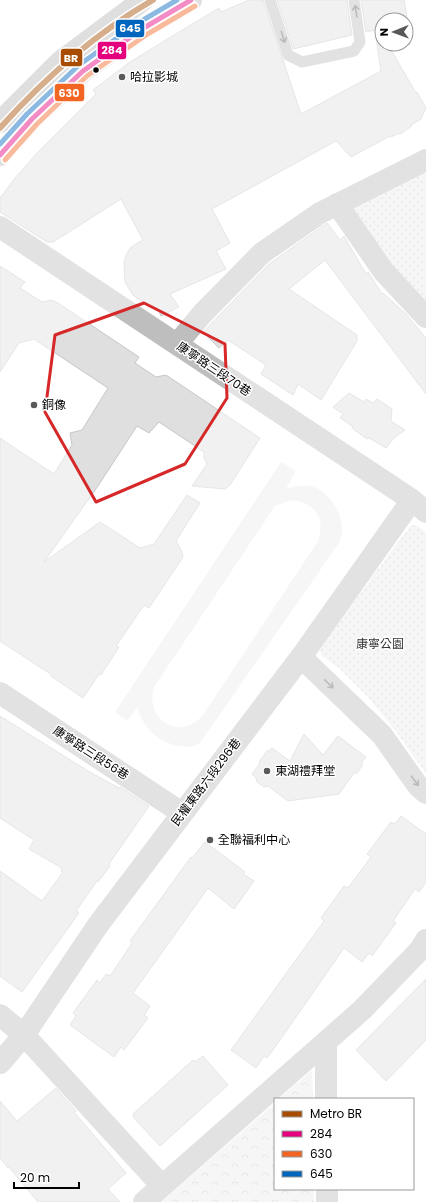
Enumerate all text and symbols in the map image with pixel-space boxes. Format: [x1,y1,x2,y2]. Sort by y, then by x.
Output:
one-way arrow [352,5,360,18]
north arrow [374,12,414,52]
line badge: 645 [115,19,145,38]
text: 645 [119,20,141,36]
text: N [376,28,392,36]
one-way arrow [280,30,287,43]
line badge: 284 [97,41,127,60]
text: 284 [102,42,123,58]
line badge: BR [60,48,83,67]
text: BR [64,50,78,66]
unlabelled marker [91,65,101,75]
place label: 哈拉影城 [130,68,178,85]
marker: 哈拉影城 [117,72,127,82]
line badge: 630 [54,83,85,102]
text: 630 [59,85,79,101]
street label: 康寧路三段70巷 [174,337,255,400]
place label: 銅像 [42,396,66,413]
marker: 銅像 [29,400,39,410]
park label: 康寧公園 [356,635,404,652]
one-way arrow [324,679,334,689]
street label: 康寧路三段56巷 [50,722,132,783]
street label: 民權東路六段296巷 [167,734,244,829]
place label: 東湖禮拜堂 [275,762,335,779]
marker: 東湖禮拜堂 [262,766,272,776]
one-way arrow [411,776,419,787]
place label: 全聯福利中心 [218,831,290,848]
marker: 全聯福利中心 [205,835,215,845]
legend [274,1098,414,1190]
text: Metro BR [310,1105,362,1122]
text: 284 [310,1125,332,1142]
text: 630 [310,1145,332,1162]
scale bar [14,1164,79,1190]
text: 645 [310,1165,333,1182]
text: 20 m [20,1169,50,1186]

